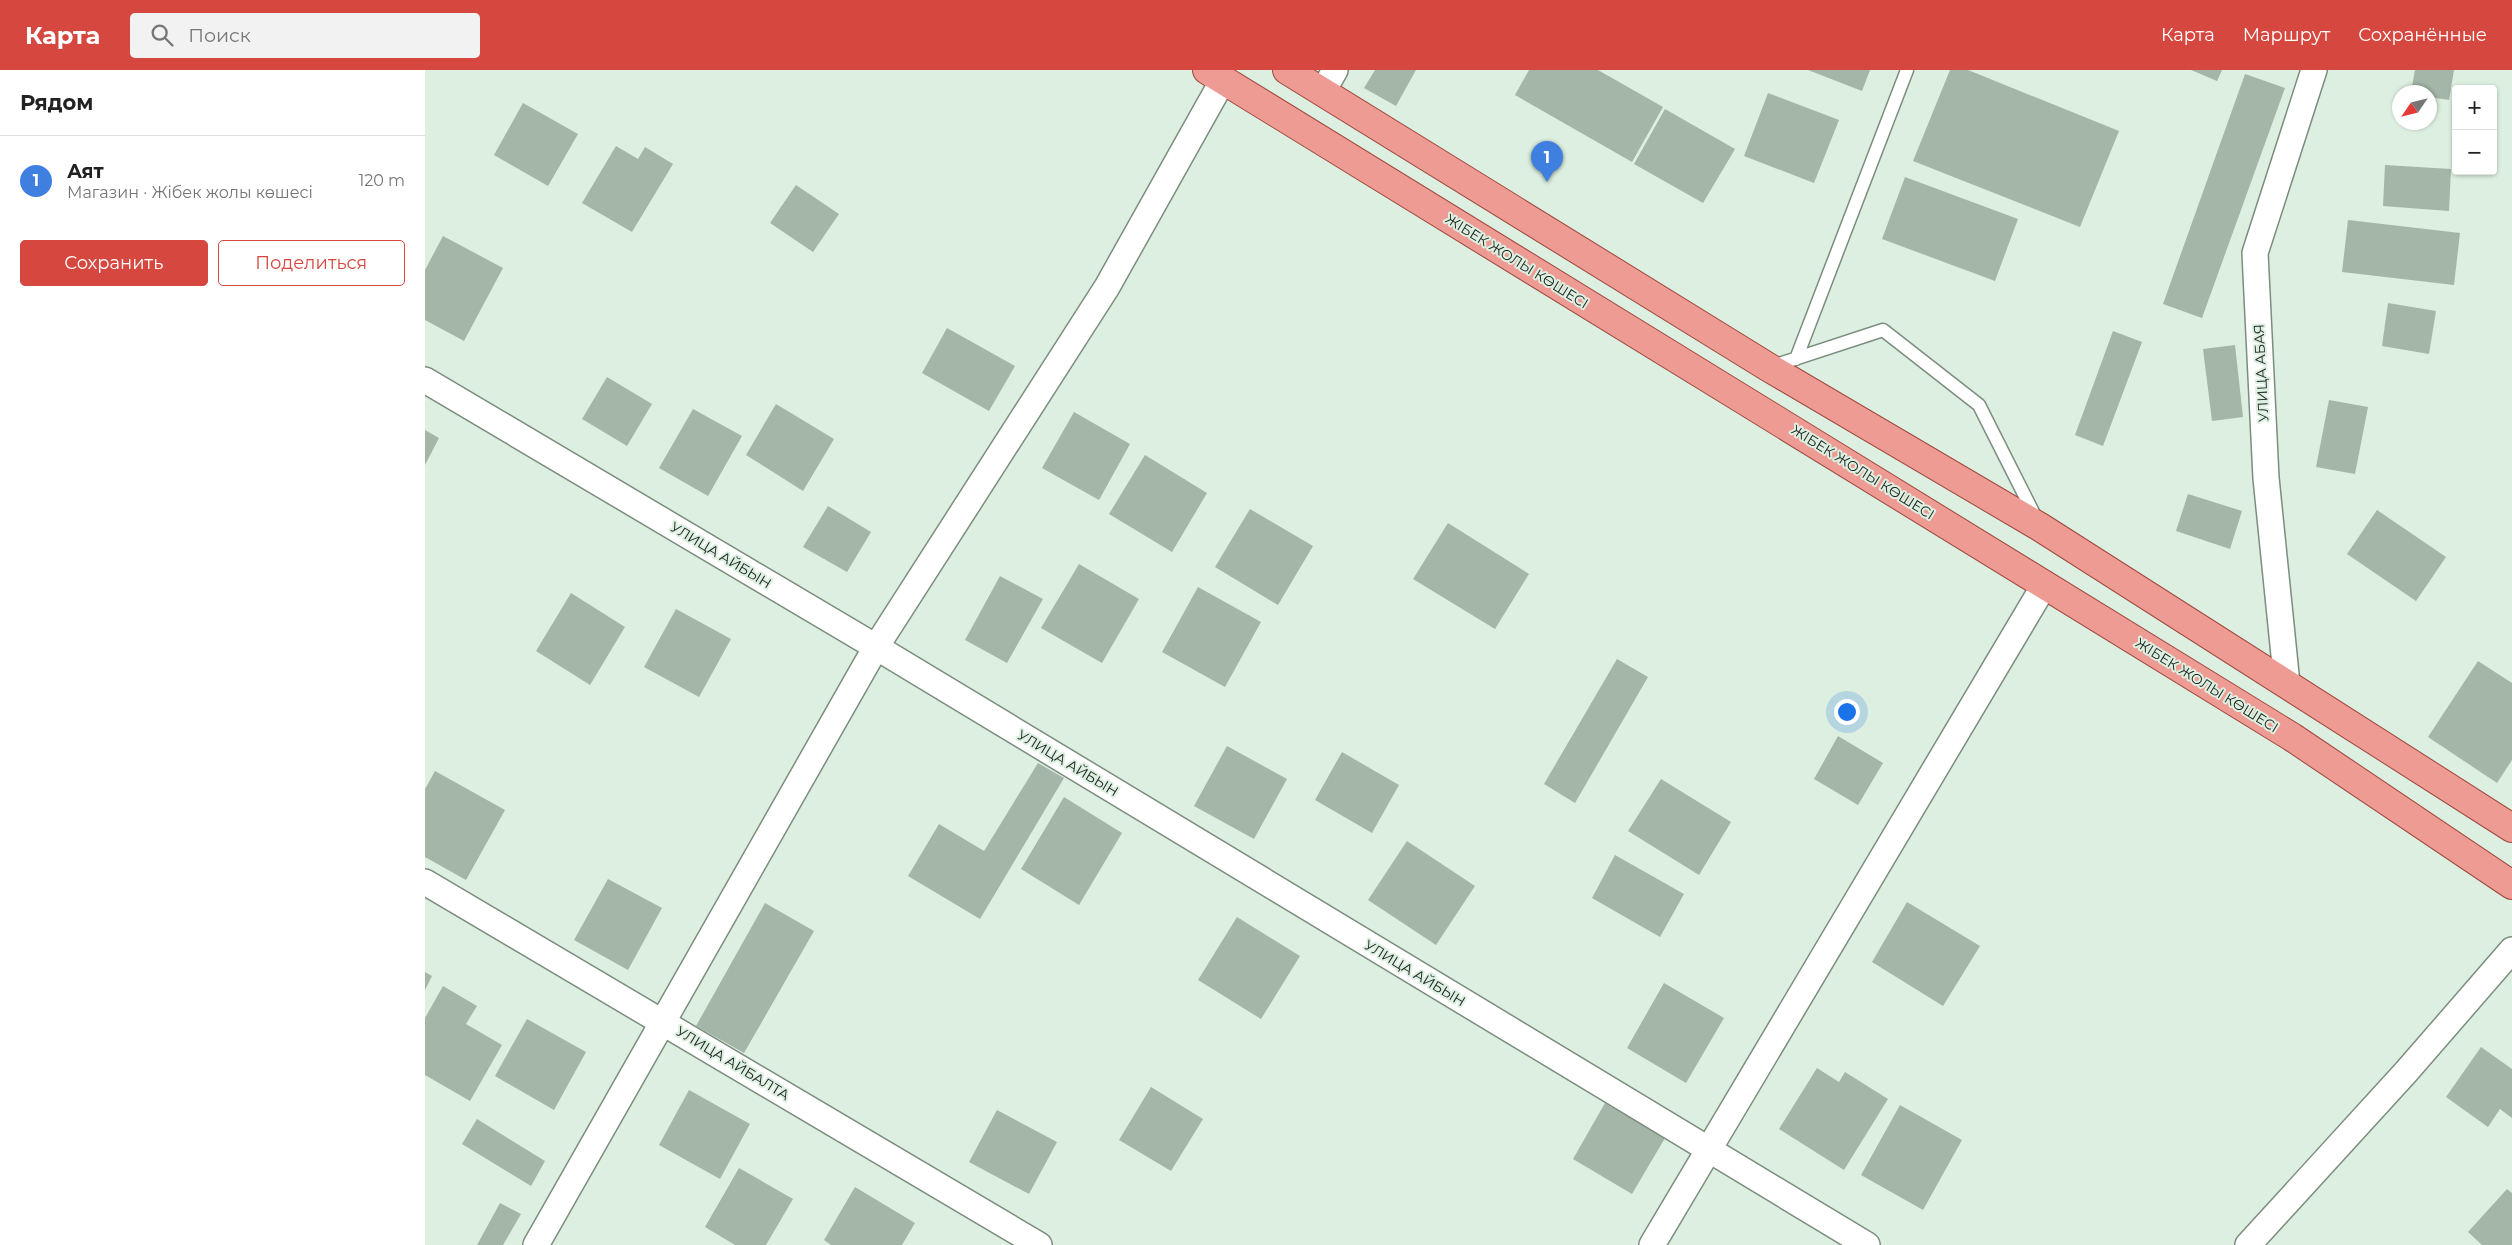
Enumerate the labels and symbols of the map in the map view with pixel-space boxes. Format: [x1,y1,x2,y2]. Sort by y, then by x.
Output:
north arrow [2392,85,2437,130]
pin: 1 [1531,141,1563,182]
street label: ЖІБЕК ЖОЛЫ КӨШЕСІ [1442,210,1592,312]
street label: УЛИЦА АБАЯ [2249,323,2273,423]
street label: ЖІБЕК ЖОЛЫ КӨШЕСІ [1788,421,1938,523]
street label: УЛИЦА АЙБЫН [667,518,775,592]
street label: ЖІБЕК ЖОЛЫ КӨШЕСІ [2132,634,2282,736]
your location [1834,699,1860,725]
street label: УЛИЦА АЙБЫН [1014,726,1122,800]
street label: УЛИЦА АЙБЫН [1361,936,1469,1010]
street label: УЛИЦА АЙБАЛТА [673,1022,793,1104]

